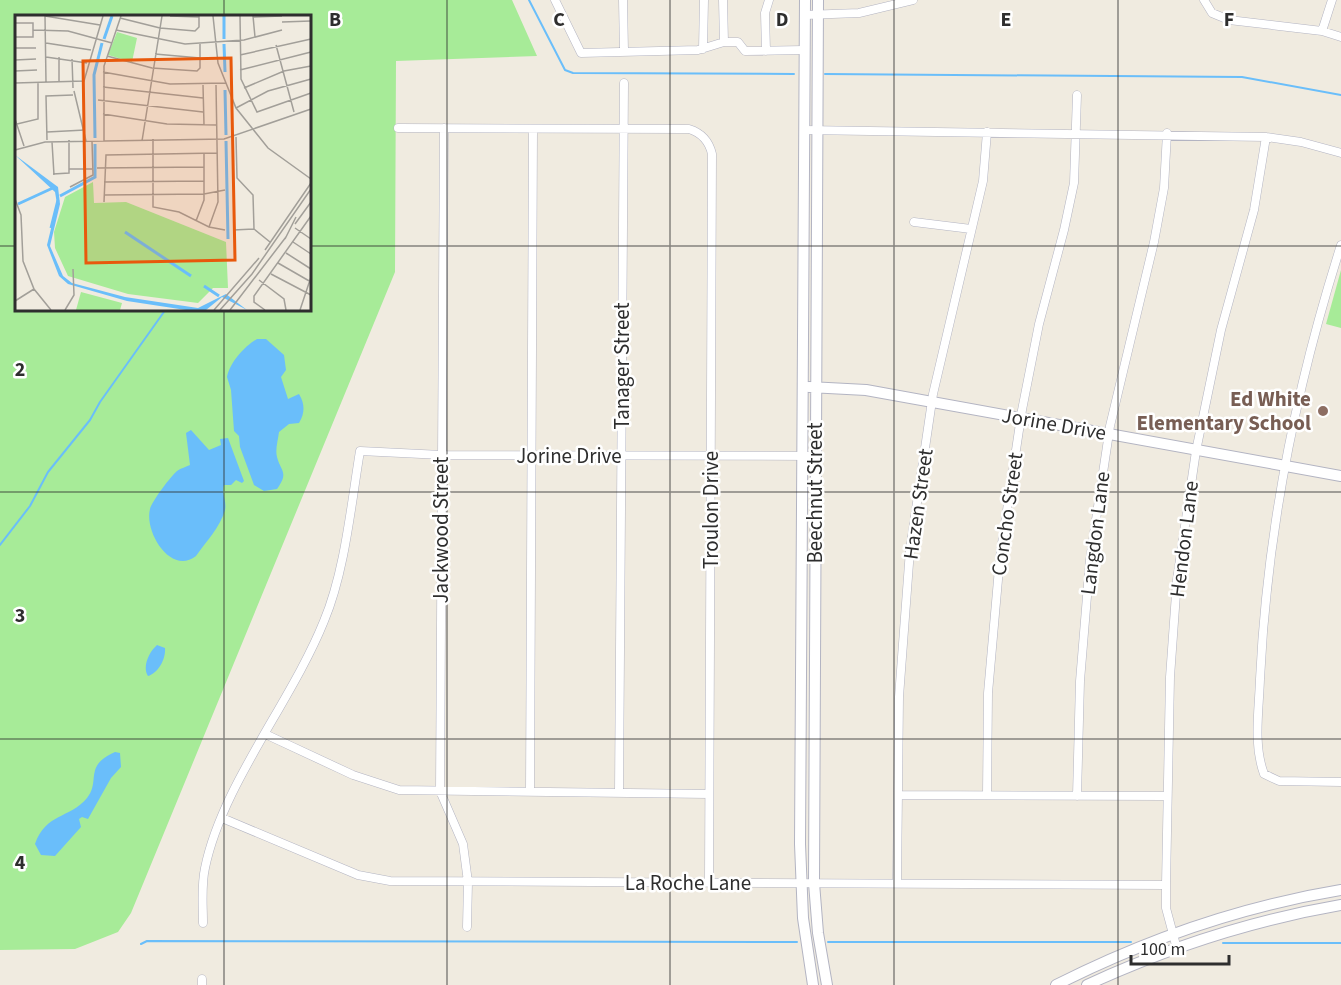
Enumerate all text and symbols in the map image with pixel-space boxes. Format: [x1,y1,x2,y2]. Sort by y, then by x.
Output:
text: B [329,6,341,34]
text: C [553,6,565,34]
text: D [776,6,788,34]
text: E [1001,6,1011,34]
text: F [1224,6,1234,34]
inset map [15,15,310,310]
street label: Tanager Street [607,302,637,430]
text: 2 [15,356,25,384]
place label: Ed White Elementary School [1137,384,1311,438]
street label: Jorine Drive [999,400,1109,448]
marker: Ed White Elementary School [1316,404,1330,418]
street label: Beechnut Street [800,422,830,564]
street label: Jorine Drive [516,441,622,471]
street label: Hazen Street [895,447,941,561]
street label: Concho Street [984,450,1030,578]
street label: Troulon Drive [696,451,726,569]
street label: Jackwood Street [426,457,456,603]
street label: Langdon Lane [1073,470,1117,596]
street label: Hendon Lane [1162,479,1206,599]
text: 3 [15,602,25,630]
text: 4 [15,849,26,877]
street label: La Roche Lane [625,868,751,898]
scale bar [1131,928,1228,966]
text: 100 m [1140,937,1185,962]

